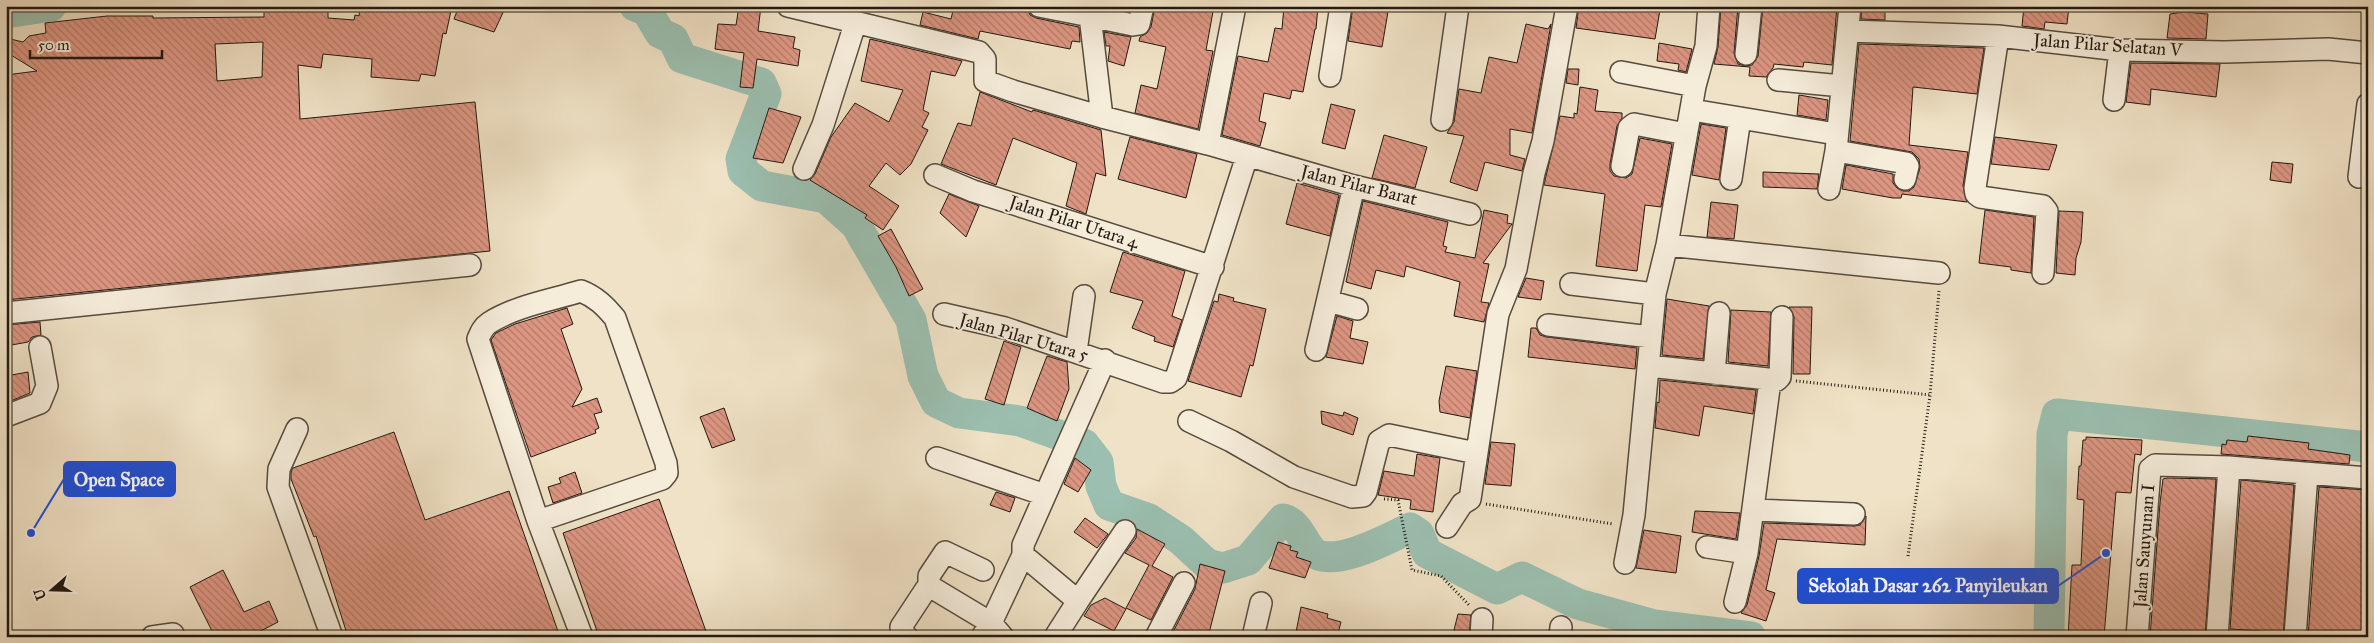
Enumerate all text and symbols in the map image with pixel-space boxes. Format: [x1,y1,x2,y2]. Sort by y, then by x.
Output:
scale bar [30,28,162,60]
street label: Jalan Pilar Selatan V [2031,29,2185,62]
text: 50 m [38,36,70,54]
street label: Jalan Pilar Barat [1296,159,1420,211]
street label: Jalan Pilar Utara 4 [1004,190,1142,255]
street label: Jalan Pilar Utara 5 [955,308,1092,367]
callout: Open Space [64,462,175,496]
text: Open Space [74,468,164,492]
street label: Jalan Sauyunan I [2129,483,2160,611]
north arrow [28,566,78,616]
callout: Sekolah Dasar 262 Panyileukan [1798,569,2058,603]
text: Sekolah Dasar 262 Panyileukan [1808,574,2048,598]
text: U [30,585,50,602]

